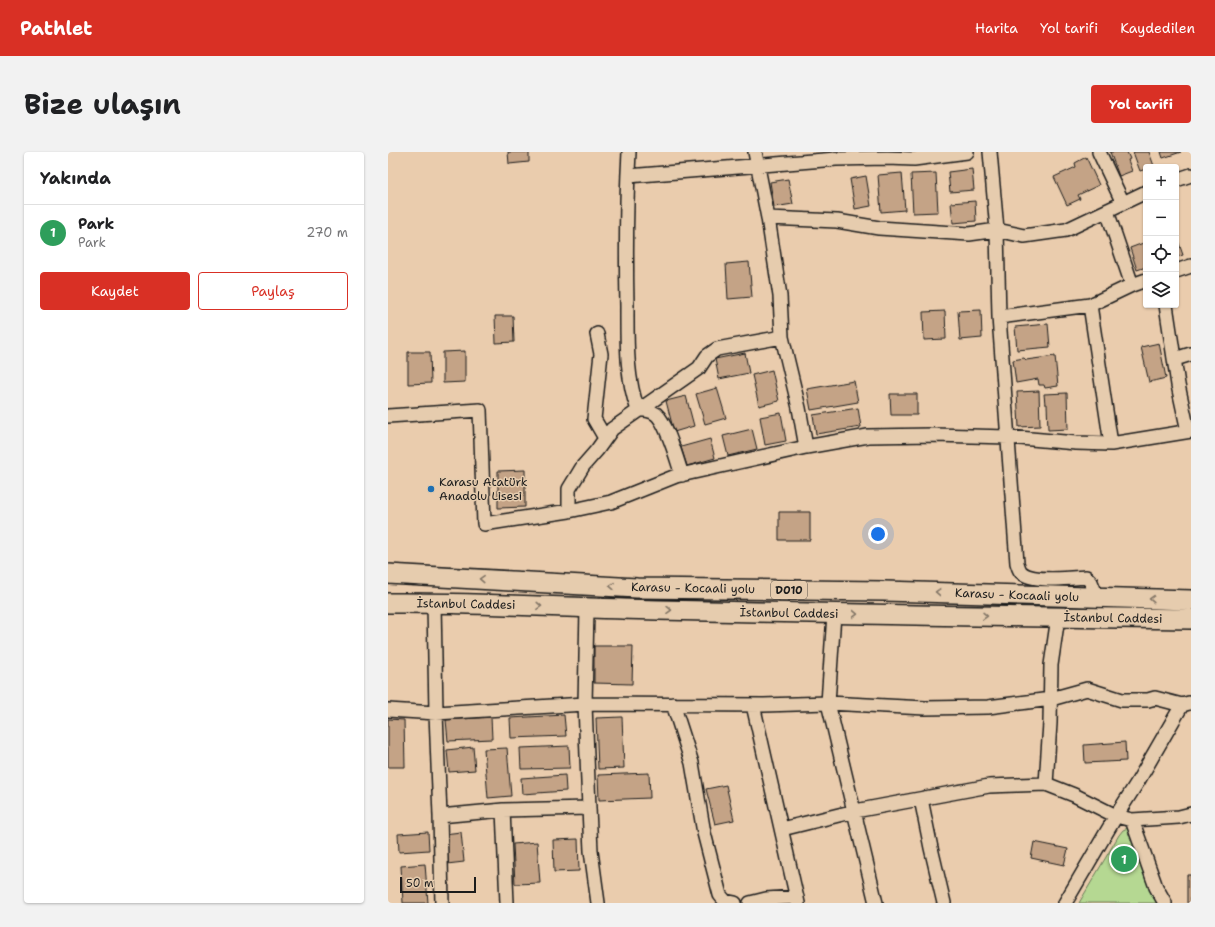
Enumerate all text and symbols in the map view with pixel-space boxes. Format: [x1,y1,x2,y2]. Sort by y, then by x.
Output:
text: Pathlet [20,16,92,41]
text: Harita [975,19,1018,37]
text: Yol tarifi [1040,19,1098,37]
text: Kaydedilen [1120,19,1195,37]
text: Bize ulaşın [24,85,181,123]
button: Yol tarifi [1091,85,1191,123]
map controls [1143,164,1179,308]
button: + [1143,164,1179,200]
text: Yakında [40,167,111,189]
button: − [1143,200,1179,236]
text: Park [78,214,114,234]
text: 1 [50,224,56,241]
text: 270 m [306,224,348,241]
text: Park [78,234,106,251]
button: locate [1143,236,1179,272]
button: Kaydet [40,272,190,310]
button: Paylaş [198,272,348,310]
button: layers [1143,272,1179,308]
place label: Karasu Atatürk Anadolu Lisesi [439,474,528,504]
marker: Karasu Atatürk Anadolu Lisesi [426,484,436,494]
your location [868,524,888,544]
one-way arrow [479,575,485,584]
street label: Karasu - Kocaali yolu [631,579,755,597]
road number: D010 [771,581,807,599]
one-way arrow [609,582,615,591]
street label: Karasu - Kocaali yolu [955,585,1079,605]
one-way arrow [935,588,941,597]
street label: İstanbul Caddesi [416,595,516,613]
one-way arrow [1149,595,1155,603]
one-way arrow [536,602,542,611]
street label: İstanbul Caddesi [739,604,839,622]
one-way arrow [666,606,672,615]
street label: İstanbul Caddesi [1063,609,1163,627]
one-way arrow [852,610,858,618]
one-way arrow [982,612,988,620]
pin: 1 [1111,844,1137,874]
scale bar [400,875,476,894]
text: 50 m [406,876,434,891]

